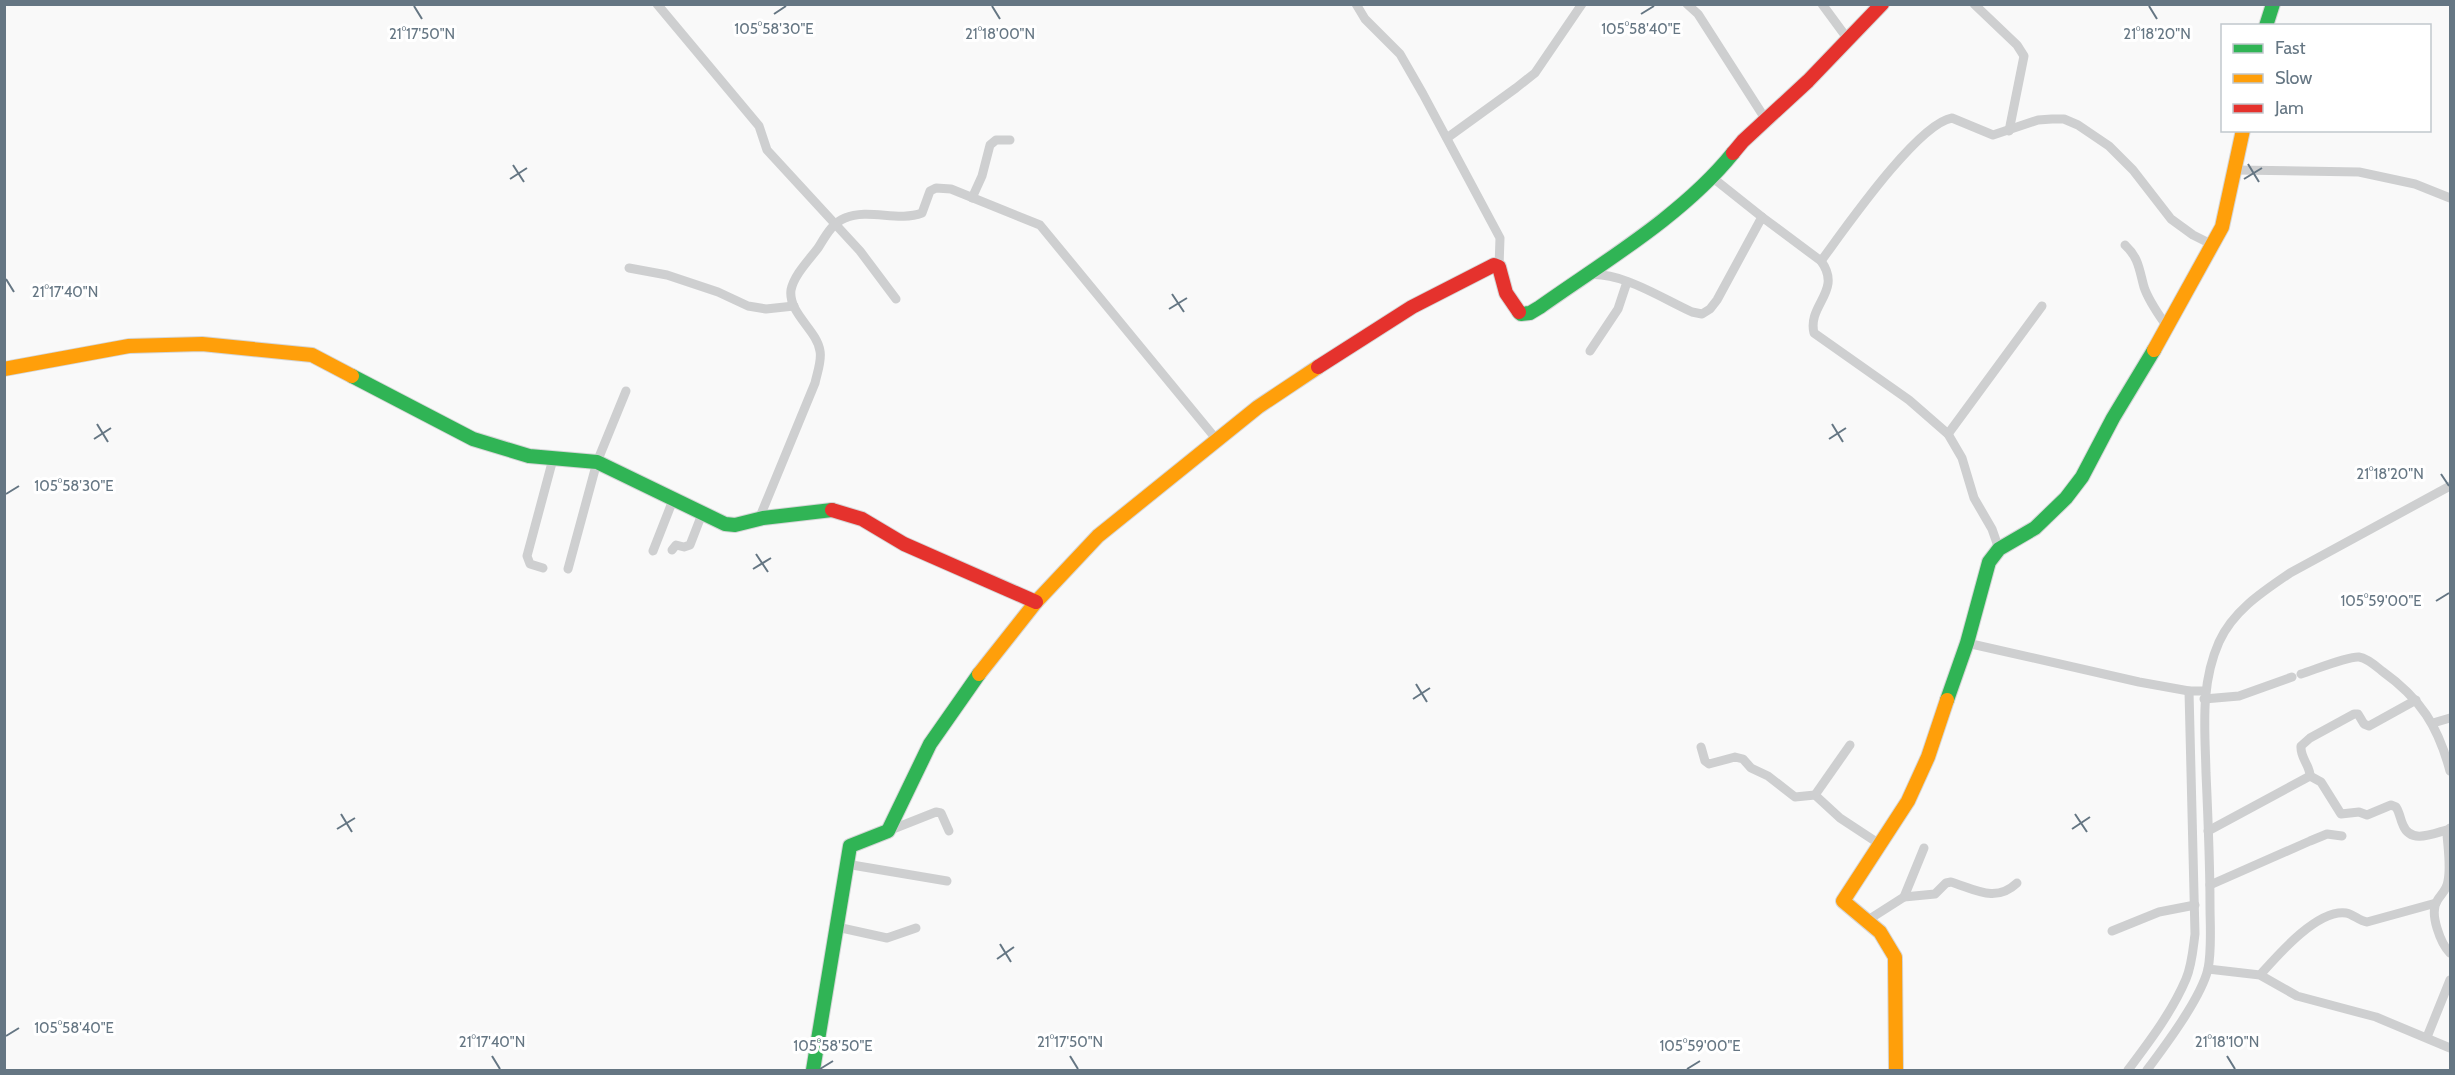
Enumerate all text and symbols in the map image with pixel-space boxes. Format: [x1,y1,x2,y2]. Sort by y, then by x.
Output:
text: 105°58'30"E [734,20,814,38]
text: 105°58'40"E [1601,20,1681,38]
legend [2221,24,2431,132]
text: 21°17'50"N [389,25,455,43]
text: 21°18'00"N [965,25,1035,43]
text: 21°18'20"N [2123,25,2191,43]
text: Fast [2275,37,2306,59]
text: Slow [2275,67,2312,89]
text: Jam [2274,97,2304,119]
text: 21°17'40"N [32,283,98,301]
text: 21°18'20"N [2356,465,2424,483]
text: 105°58'30"E [34,477,114,495]
text: 105°59'00"E [2340,592,2422,610]
text: 105°58'40"E [34,1019,114,1037]
text: 21°17'40"N [459,1033,525,1051]
text: 21°17'50"N [1037,1033,1103,1051]
text: 21°18'10"N [2195,1033,2259,1051]
text: 105°58'50"E [793,1037,873,1055]
text: 105°59'00"E [1659,1037,1741,1055]

